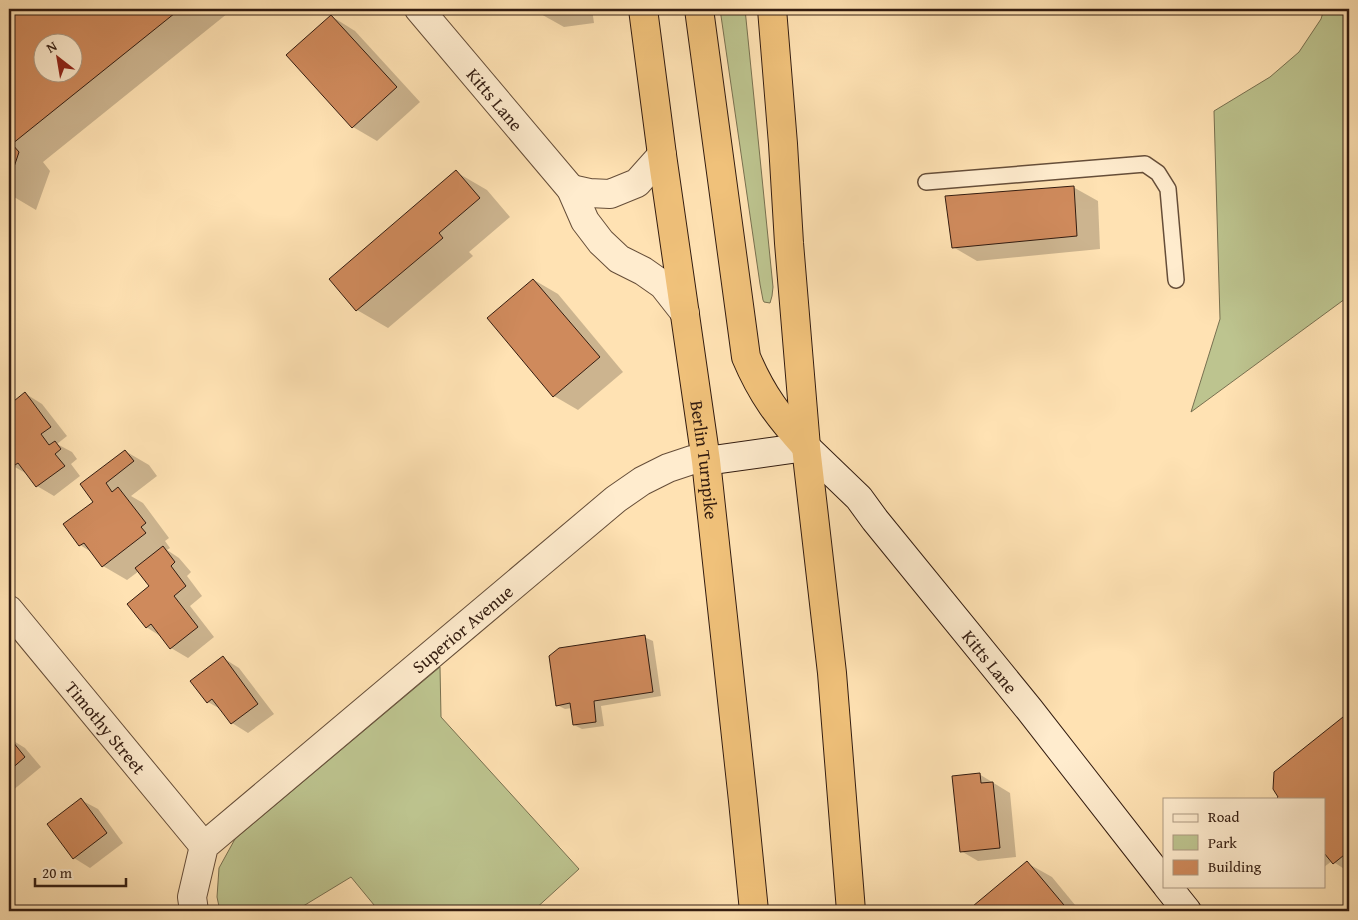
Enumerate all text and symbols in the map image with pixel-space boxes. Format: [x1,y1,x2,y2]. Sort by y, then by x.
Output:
north arrow [32,32,82,82]
text: N [42,36,61,58]
street label: Kitts Lane [460,62,530,137]
street label: Berlin Turnpike [684,398,726,521]
street label: Superior Avenue [406,578,519,679]
street label: Kitts Lane [956,624,1024,699]
street label: Timothy Street [59,675,153,780]
legend [1163,798,1326,888]
text: Road [1208,806,1239,827]
text: Park [1208,832,1237,853]
scale bar [35,855,126,887]
text: Building [1208,856,1262,877]
text: 20 m [42,862,73,883]

